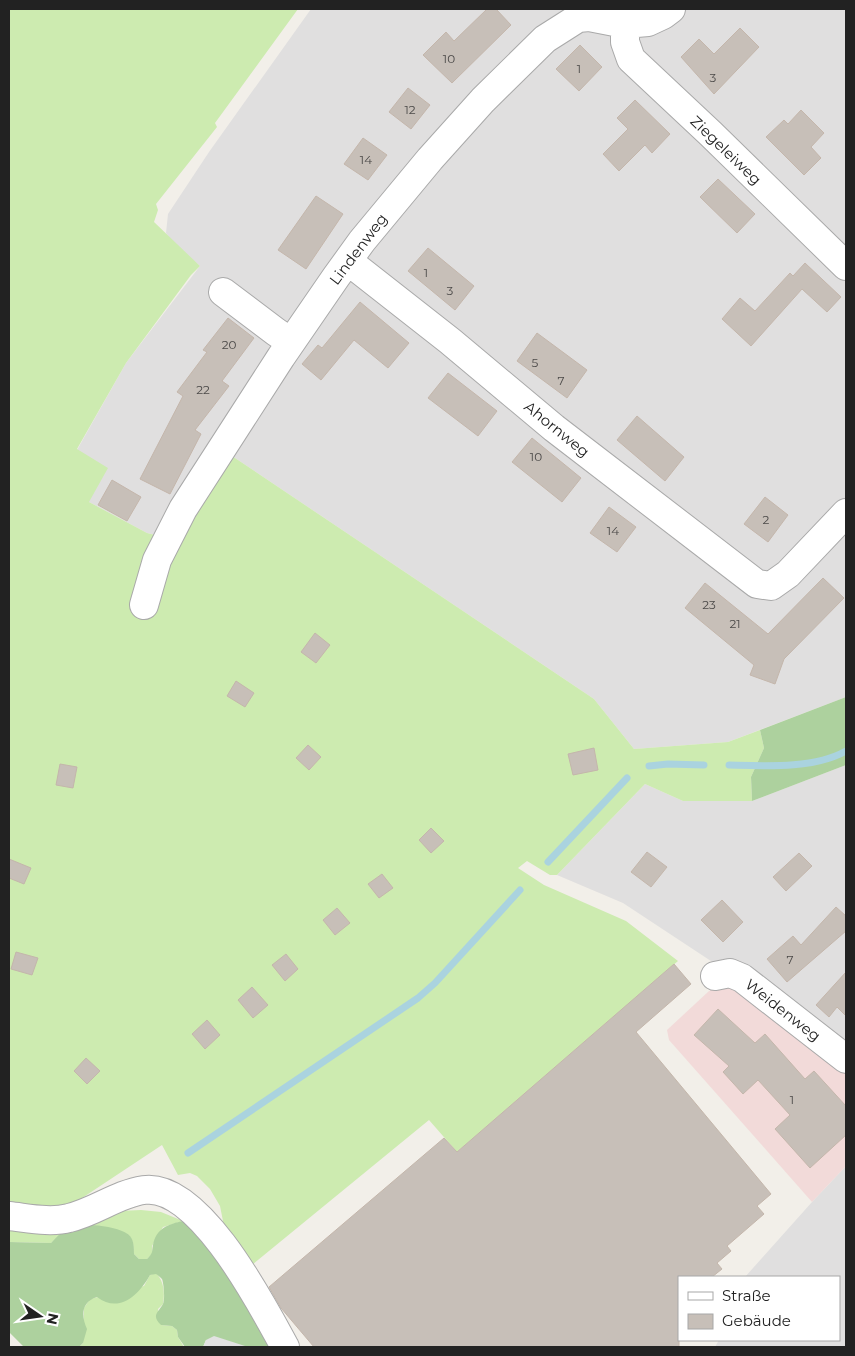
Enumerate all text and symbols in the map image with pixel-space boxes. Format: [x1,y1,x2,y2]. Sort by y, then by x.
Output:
house number: 10 [443,51,455,66]
house number: 1 [577,61,581,76]
house number: 3 [710,70,717,85]
house number: 12 [404,102,416,117]
street label: Ziegeleiweg [686,111,766,189]
house number: 14 [360,152,372,167]
street label: Lindenweg [325,210,391,288]
house number: 1 [424,265,428,280]
house number: 3 [447,283,454,298]
house number: 20 [222,337,236,352]
house number: 5 [532,355,539,370]
house number: 7 [557,373,565,388]
house number: 22 [196,382,210,397]
street label: Ahornweg [521,397,593,461]
house number: 10 [530,449,542,464]
house number: 2 [763,512,770,527]
house number: 14 [607,523,619,538]
house number: 23 [702,597,716,612]
house number: 21 [729,616,741,631]
house number: 7 [786,952,794,967]
street label: Weidenweg [742,975,824,1045]
house number: 1 [790,1092,794,1107]
legend [678,1276,840,1341]
text: Straße [722,1286,771,1305]
north arrow [15,1291,65,1341]
text: N [43,1311,63,1326]
text: Gebäude [722,1311,791,1330]

